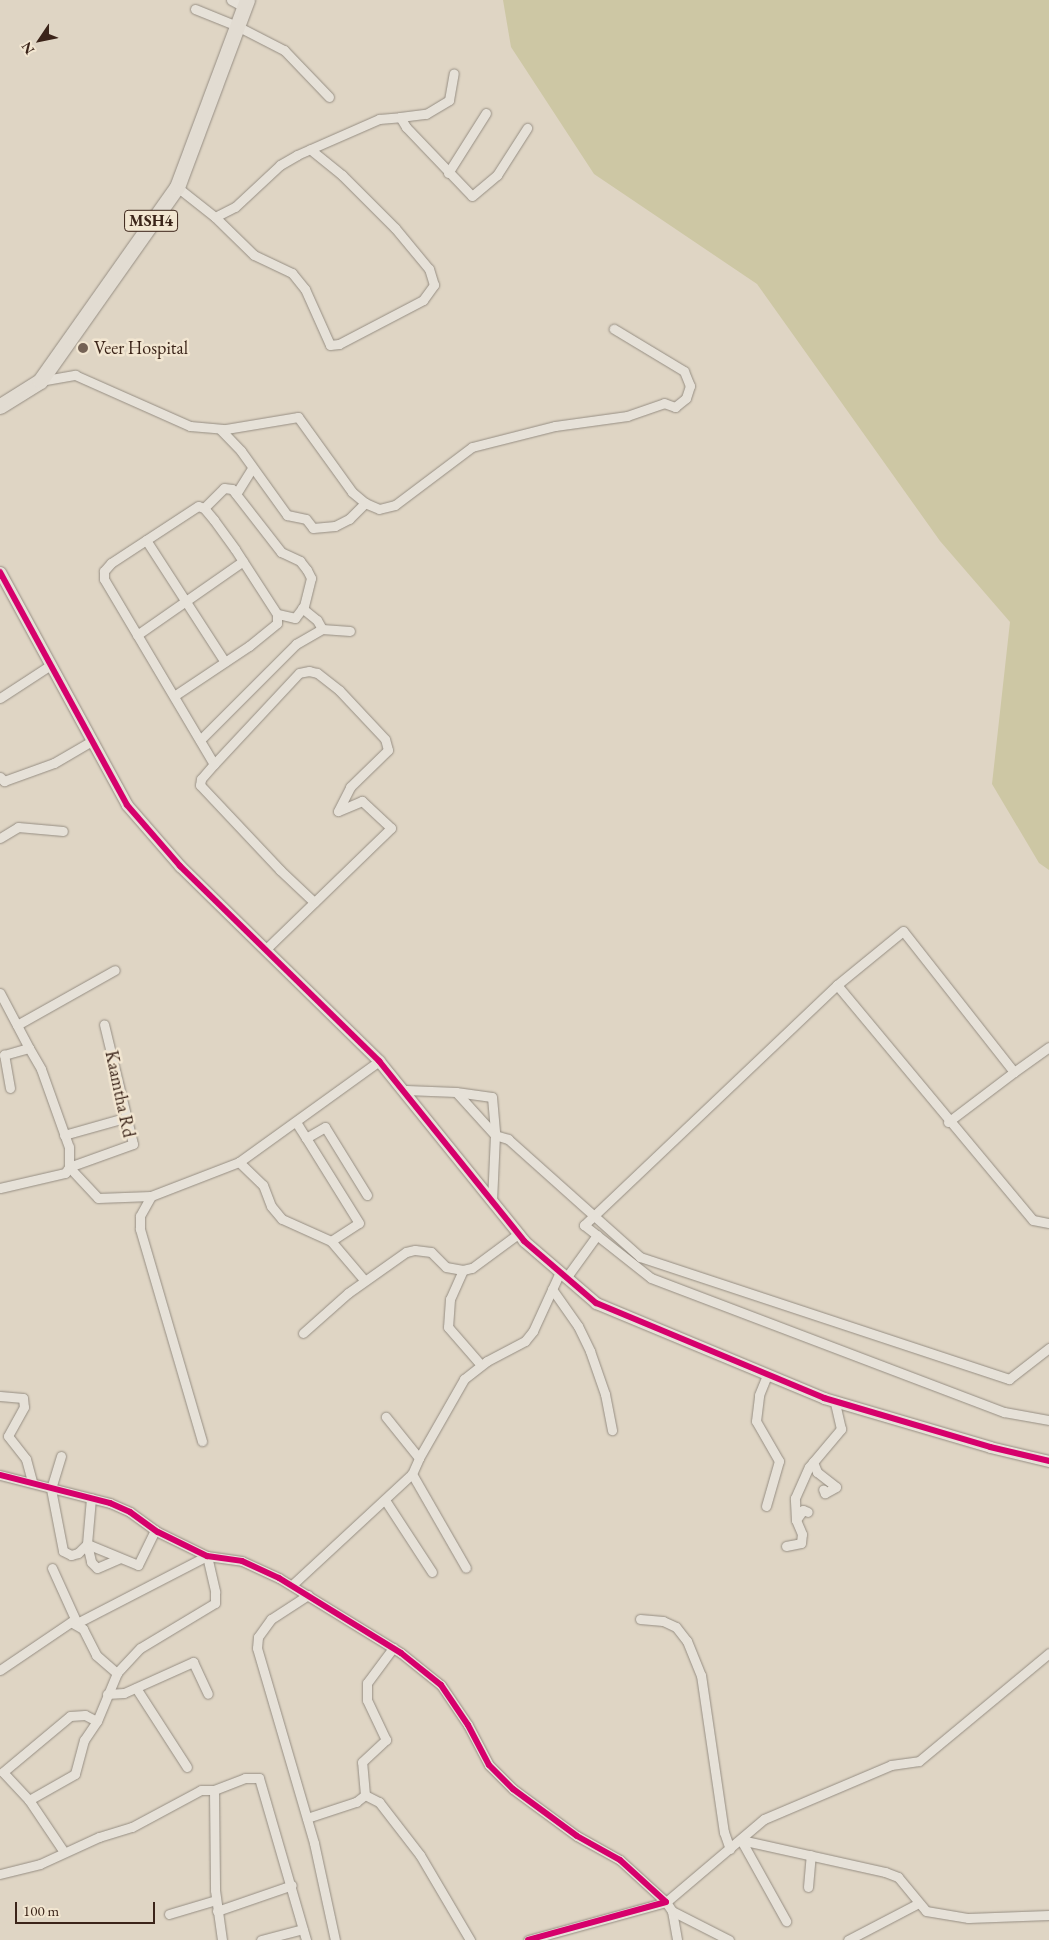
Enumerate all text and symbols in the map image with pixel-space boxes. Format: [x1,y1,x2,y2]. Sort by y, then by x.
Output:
north arrow [15,15,65,65]
text: N [17,39,38,58]
road number: MSH4 [124,208,178,235]
place label: Veer Hospital [94,337,188,359]
marker: Veer Hospital [76,341,90,355]
street label: Kaamtha Rd [100,1049,140,1139]
scale bar [18,1892,158,1924]
text: 100 m [23,1901,59,1920]

